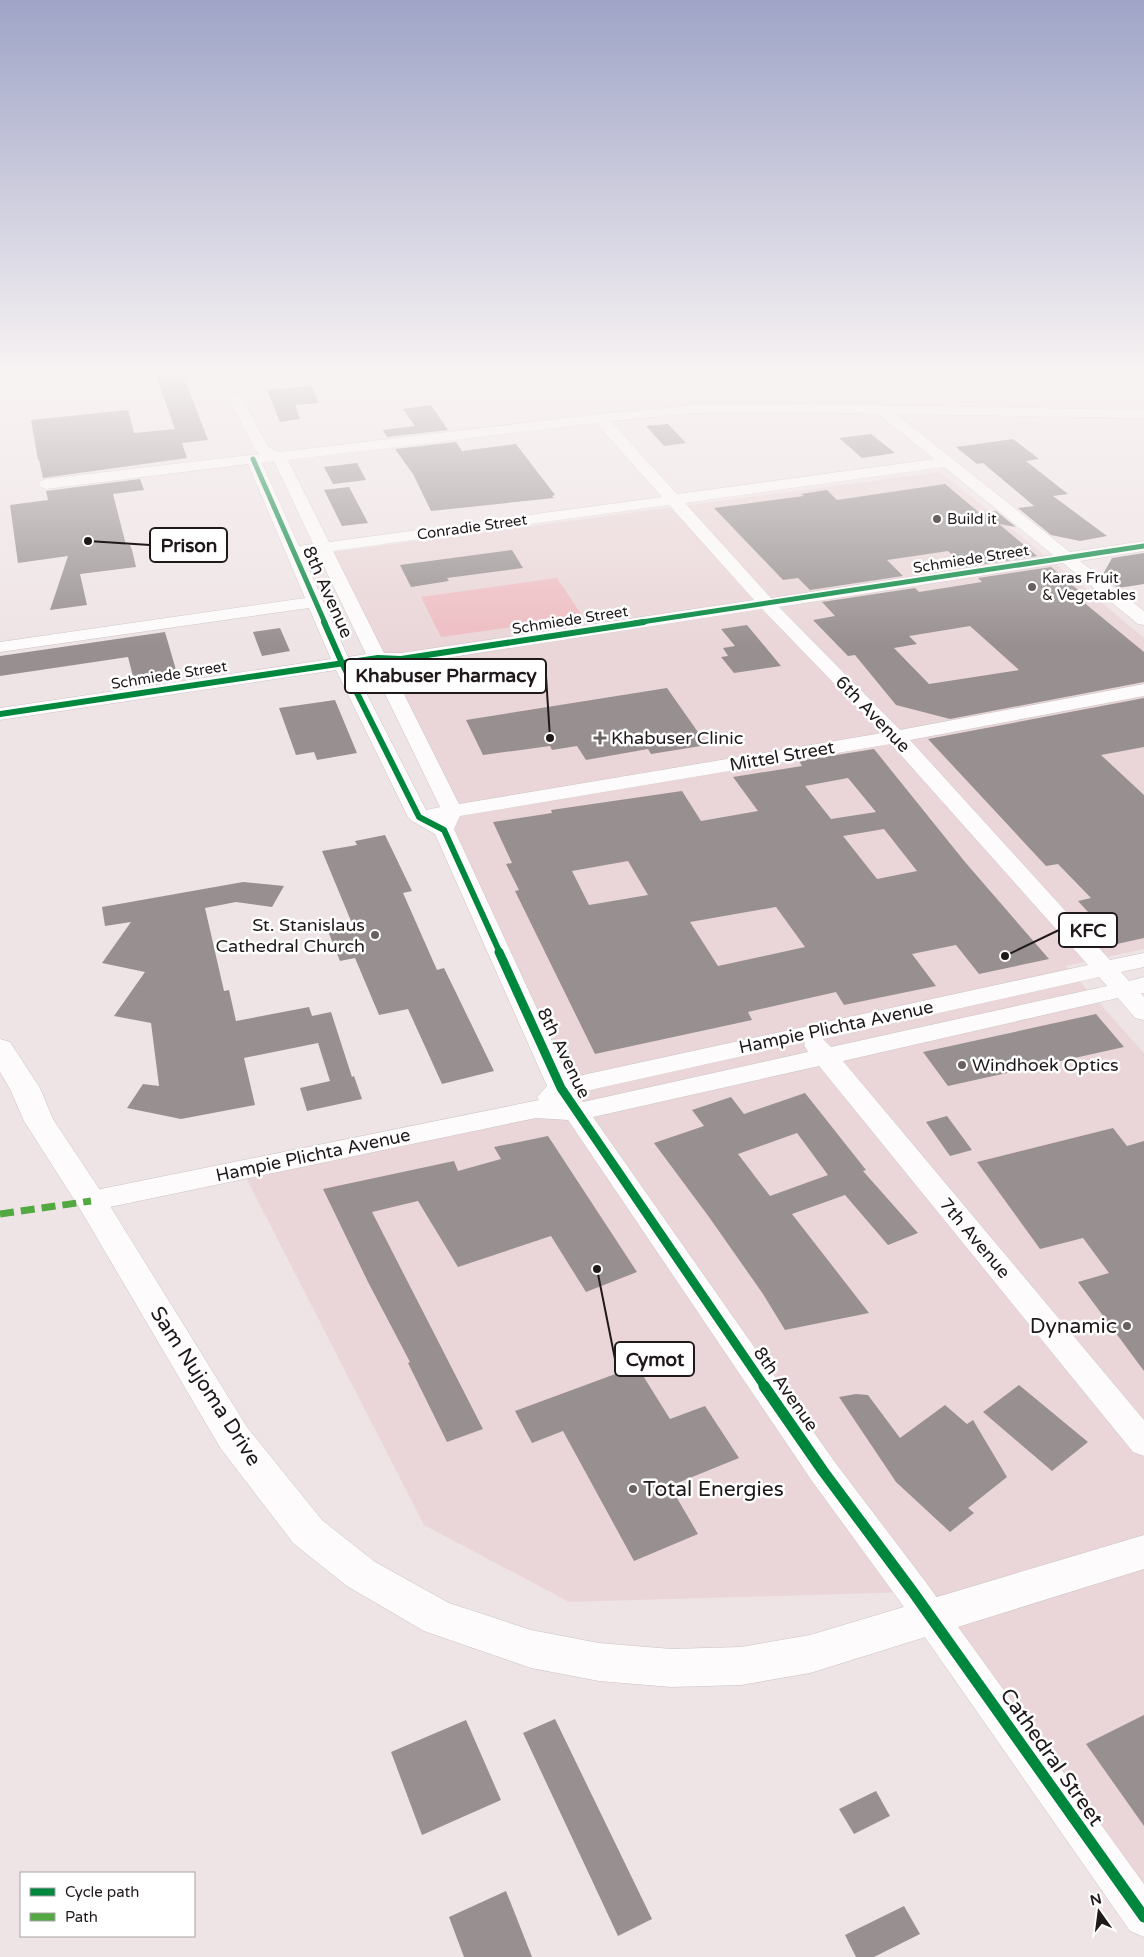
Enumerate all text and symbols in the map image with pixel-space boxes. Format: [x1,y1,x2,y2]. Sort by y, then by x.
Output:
street label: Conradie Street [416,510,529,544]
place label: Build it [947,510,997,528]
marker: Build it [931,513,943,525]
callout: Prison [150,528,227,562]
text: Prison [161,535,217,557]
street label: Schmiede Street [912,541,1030,577]
street label: 8th Avenue [298,543,358,641]
place label: Karas Fruit & Vegetables [1042,569,1136,604]
marker: Karas Fruit & Vegetables [1026,581,1038,593]
street label: Schmiede Street [511,602,629,638]
street label: Schmiede Street [110,657,228,693]
callout: Khabuser Pharmacy [345,659,546,693]
text: Khabuser Pharmacy [355,665,537,688]
street label: 6th Avenue [831,671,915,757]
place label: Khabuser Clinic [611,727,743,749]
marker: Khabuser Clinic [593,731,607,745]
street label: Mittel Street [728,736,836,776]
callout: KFC [1059,913,1117,947]
place label: St. Stanislaus Cathedral Church [215,914,365,957]
text: KFC [1069,920,1107,942]
marker: St. Stanislaus Cathedral Church [369,929,381,941]
street label: Hampie Plichta Avenue [737,996,935,1058]
street label: 8th Avenue [533,1004,595,1102]
place label: Windhoek Optics [972,1054,1119,1076]
marker: Windhoek Optics [956,1059,968,1071]
street label: Hampie Plichta Avenue [214,1124,412,1186]
street label: 7th Avenue [935,1193,1015,1283]
street label: Sam Nujoma Drive [145,1302,267,1471]
place label: Dynamic [1030,1314,1117,1339]
marker: Dynamic [1121,1320,1133,1332]
callout: Cymot [615,1342,694,1376]
street label: 8th Avenue [749,1342,823,1436]
text: Cymot [626,1349,685,1372]
place label: Total Energies [643,1477,784,1502]
marker: Total Energies [627,1483,639,1495]
street label: Cathedral Street [995,1683,1108,1831]
legend [20,1872,195,1937]
text: Cycle path [65,1883,139,1901]
north arrow [1074,1887,1124,1937]
text: N [1088,1890,1103,1909]
text: Path [65,1908,98,1926]

